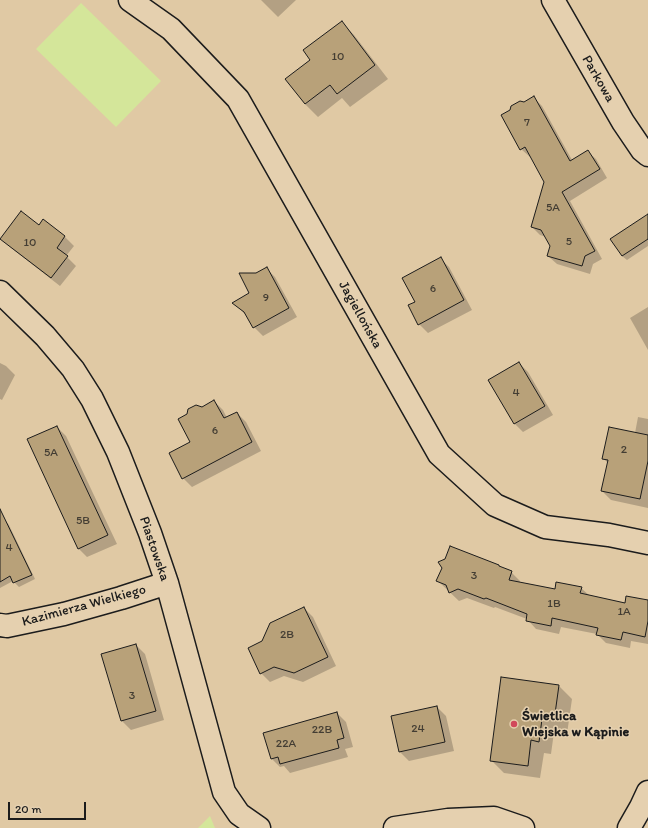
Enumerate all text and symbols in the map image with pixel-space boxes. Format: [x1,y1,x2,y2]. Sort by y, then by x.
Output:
house number: 10 [332,50,344,64]
street label: Parkowa [578,53,618,105]
house number: 7 [524,116,530,130]
house number: 5A [546,201,560,215]
house number: 5 [566,235,572,249]
house number: 10 [24,236,36,250]
street label: Jagiellońska [335,278,385,352]
house number: 6 [430,282,436,296]
house number: 9 [263,291,269,305]
house number: 4 [512,386,520,400]
house number: 6 [212,424,218,438]
house number: 2 [621,443,627,457]
house number: 5A [44,446,58,460]
house number: 5B [76,514,90,528]
street label: Piastowska [135,514,173,584]
house number: 4 [5,541,13,555]
house number: 3 [471,569,477,583]
street label: Kazimierza Wielkiego [20,581,148,631]
house number: 1B [547,597,561,611]
house number: 1A [617,605,631,619]
house number: 2B [280,628,294,642]
house number: 3 [129,689,135,703]
place label: Świetlica Wiejska w Kąpinie [522,708,629,740]
marker: Świetlica Wiejska w Kąpinie [509,719,519,729]
house number: 24 [411,722,425,736]
house number: 22B [312,723,332,737]
house number: 22A [276,737,296,751]
scale bar [10,794,88,820]
text: 20 m [15,802,42,816]

